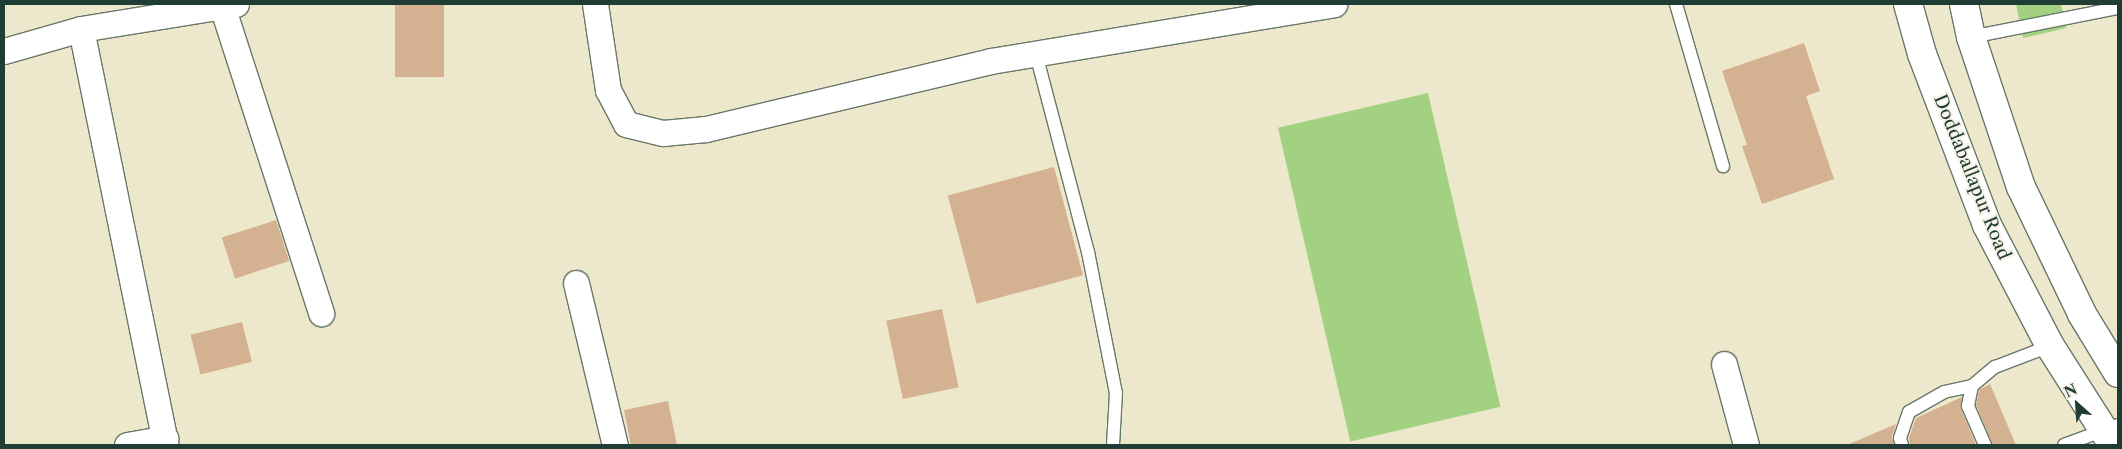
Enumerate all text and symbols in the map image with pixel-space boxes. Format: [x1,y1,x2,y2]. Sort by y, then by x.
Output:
street label: Doddaballapur Road [1929,91,2015,263]
north arrow [2052,379,2102,429]
text: N [2061,380,2080,401]

